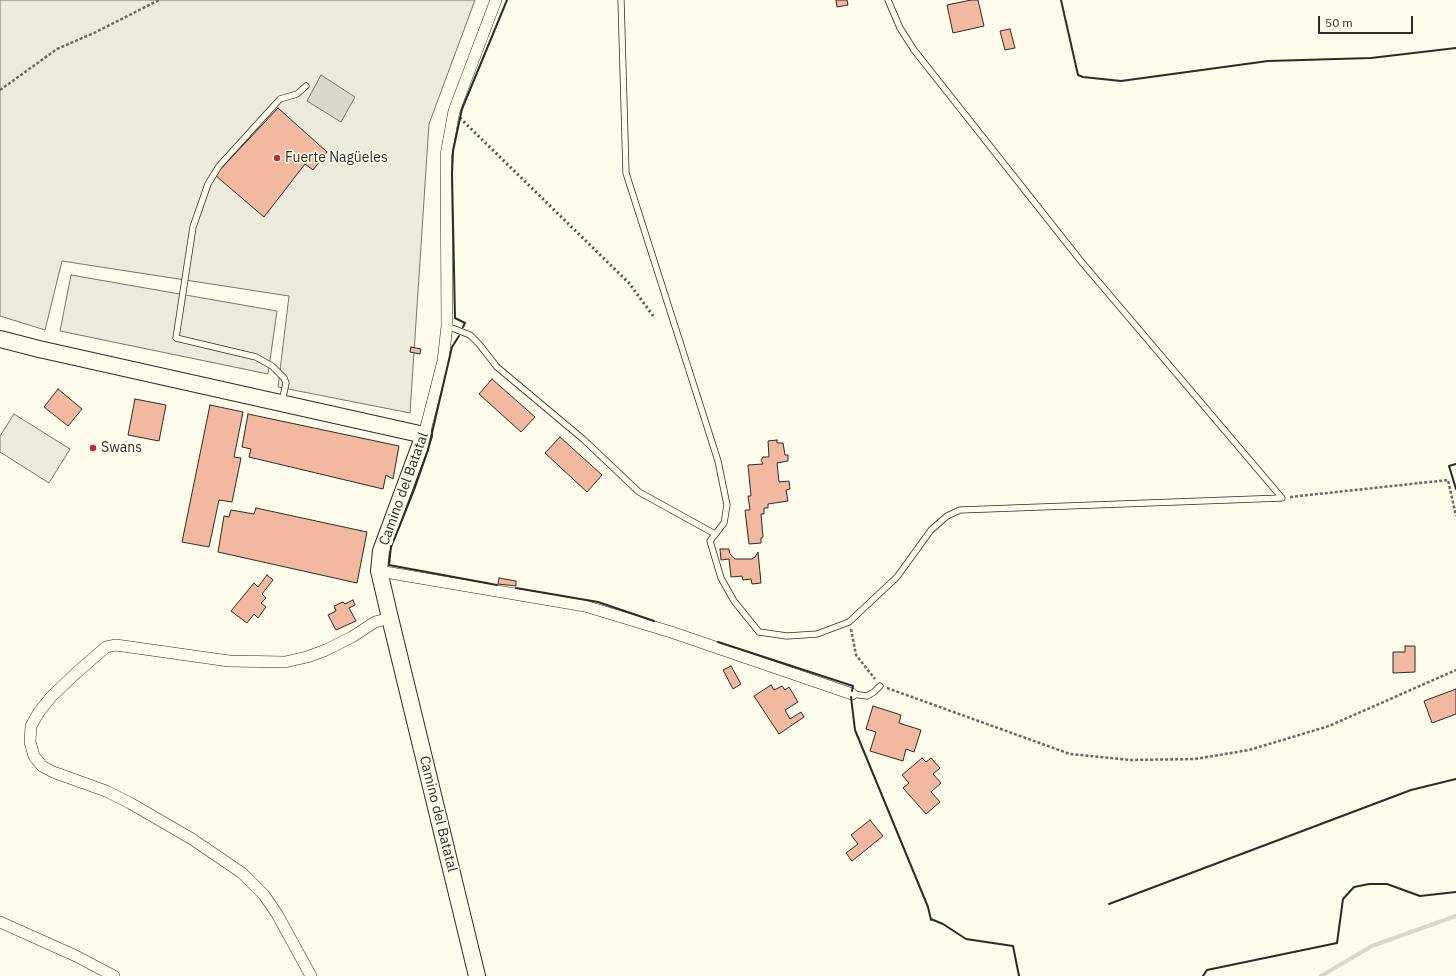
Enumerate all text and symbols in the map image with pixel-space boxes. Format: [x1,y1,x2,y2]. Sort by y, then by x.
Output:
scale bar [1320,8,1415,34]
text: 50 m [1325,15,1353,30]
place label: Fuerte Nagüeles [285,150,388,166]
marker: Fuerte Nagüeles [272,153,282,163]
street label: Camino del Batatal [376,430,432,548]
place label: Swans [101,440,142,456]
marker: Swans [88,443,98,453]
street label: Camino del Batatal [415,754,461,874]

